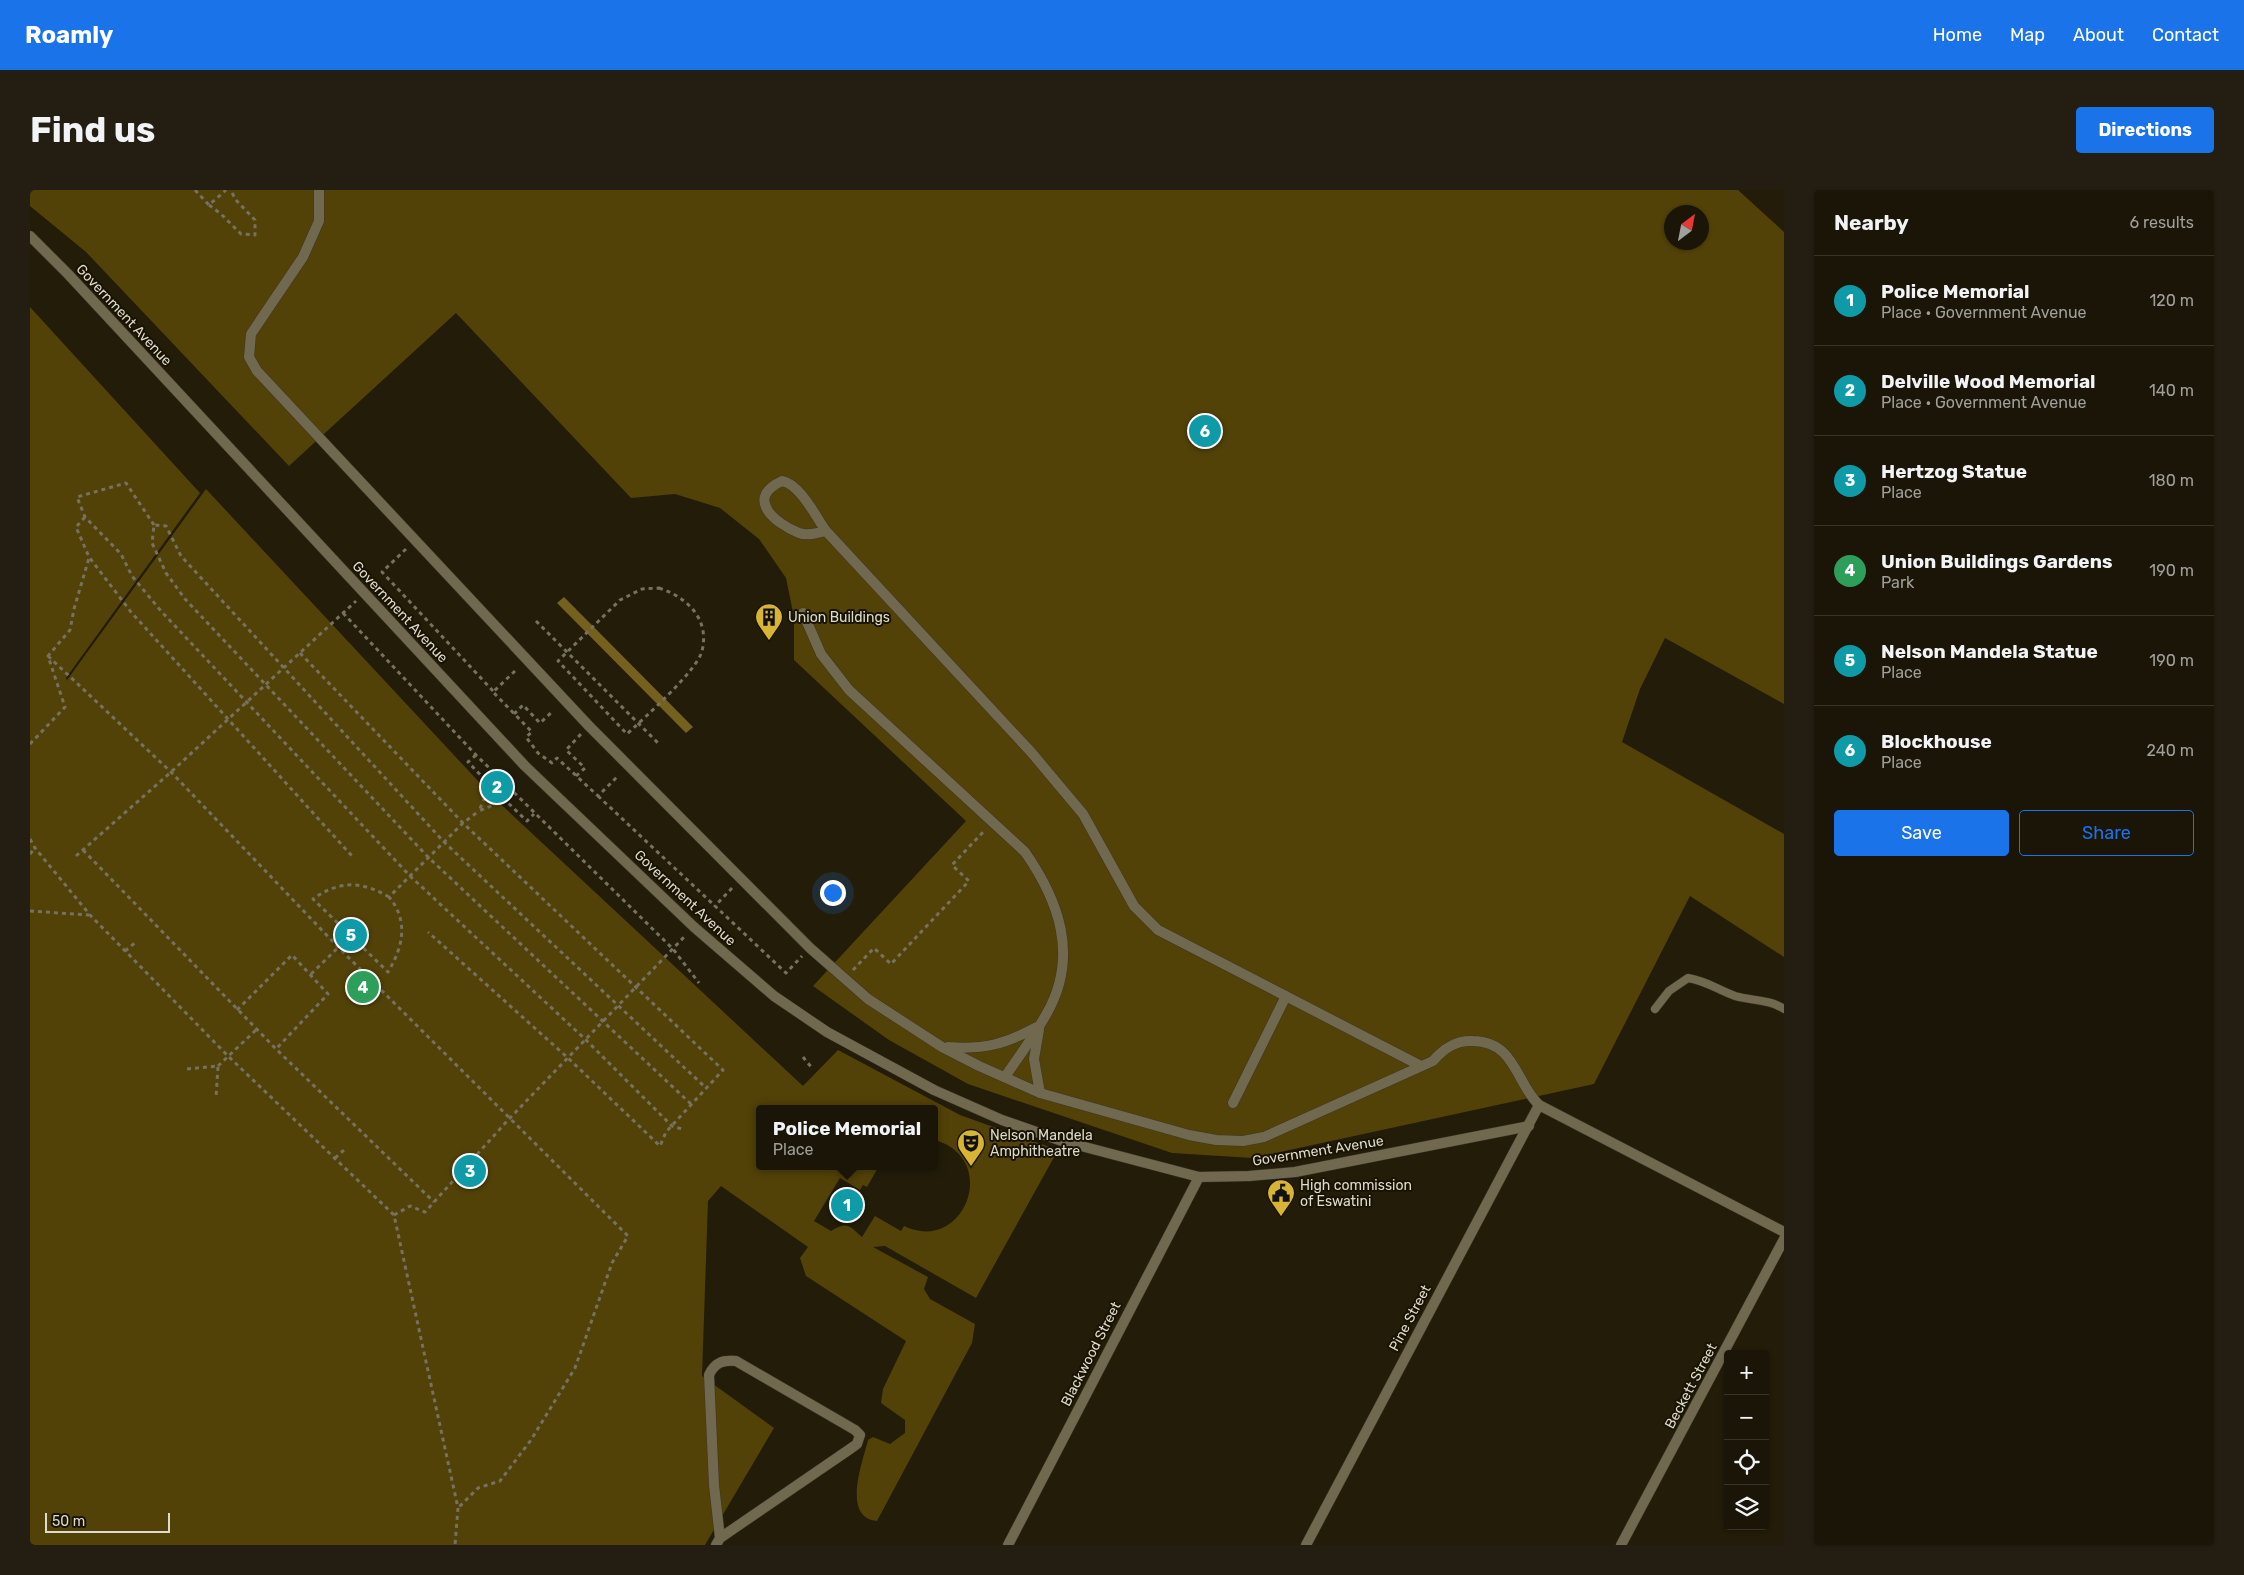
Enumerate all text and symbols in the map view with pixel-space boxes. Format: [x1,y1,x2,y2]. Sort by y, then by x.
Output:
text: Roamly [25,21,113,49]
text: Home [1933,24,1982,46]
text: Map [2010,24,2045,46]
text: About [2073,24,2124,46]
text: Contact [2152,24,2219,46]
button: Directions [2076,107,2214,153]
text: Find us [30,109,155,151]
north arrow [1664,205,1709,250]
text: Nearby [1834,210,1909,235]
text: 6 results [2129,213,2194,232]
street label: Government Avenue [73,261,176,369]
text: Police Memorial [1881,280,2029,303]
text: 1 [1846,291,1854,310]
text: 120 m [2149,291,2194,310]
text: Place · Government Avenue [1881,303,2087,322]
text: Delville Wood Memorial [1881,370,2096,393]
text: 2 [1845,381,1855,400]
text: 140 m [2149,381,2194,400]
text: Place · Government Avenue [1881,393,2087,412]
pin: 6 [1189,412,1221,450]
text: Hertzog Statue [1881,460,2027,483]
text: 3 [1845,471,1855,490]
text: 180 m [2149,471,2194,490]
text: Place [1881,483,1922,502]
text: Union Buildings Gardens [1881,550,2112,573]
street label: Government Avenue [349,558,452,666]
text: 4 [1845,561,1855,580]
text: 190 m [2149,561,2194,580]
text: Park [1881,573,1914,592]
building icon: Union Buildings [754,602,784,641]
place label: Union Buildings [788,609,890,626]
text: Nelson Mandela Statue [1881,640,2098,663]
text: 5 [1845,651,1855,670]
text: 190 m [2149,651,2194,670]
text: Place [1881,663,1922,682]
text: Blockhouse [1881,730,1992,753]
text: 6 [1845,741,1855,760]
text: 240 m [2147,741,2194,760]
text: Place [1881,753,1922,772]
pin: 2 [481,768,513,806]
button: Save [1834,810,2009,856]
button: Share [2019,810,2194,856]
street label: Government Avenue [631,847,739,950]
your location [820,880,846,906]
pin: 5 [335,916,367,954]
pin: 4 [347,968,379,1006]
popup [756,1105,938,1170]
text: Police Memorial [773,1117,921,1140]
place label: Nelson Mandela Amphitheatre [990,1127,1093,1160]
theatre icon: Nelson Mandela Amphitheatre [956,1128,986,1167]
street label: Government Avenue [1251,1132,1385,1170]
text: Place [773,1140,814,1159]
pin: 3 [454,1152,486,1190]
place label: High commission of Eswatini [1300,1177,1412,1210]
public building icon: High commission of Eswatini [1266,1178,1296,1217]
pin: 1 [831,1186,863,1224]
street label: Pine Street [1385,1281,1435,1354]
street label: Blackwood Street [1057,1299,1125,1409]
street label: Beckett Street [1661,1340,1721,1432]
map controls [1724,1350,1769,1530]
button: + [1724,1350,1769,1395]
button: − [1724,1395,1769,1440]
button: locate [1724,1440,1769,1485]
button: layers [1724,1485,1769,1530]
scale bar [45,1510,170,1533]
text: 50 m [52,1513,85,1530]

